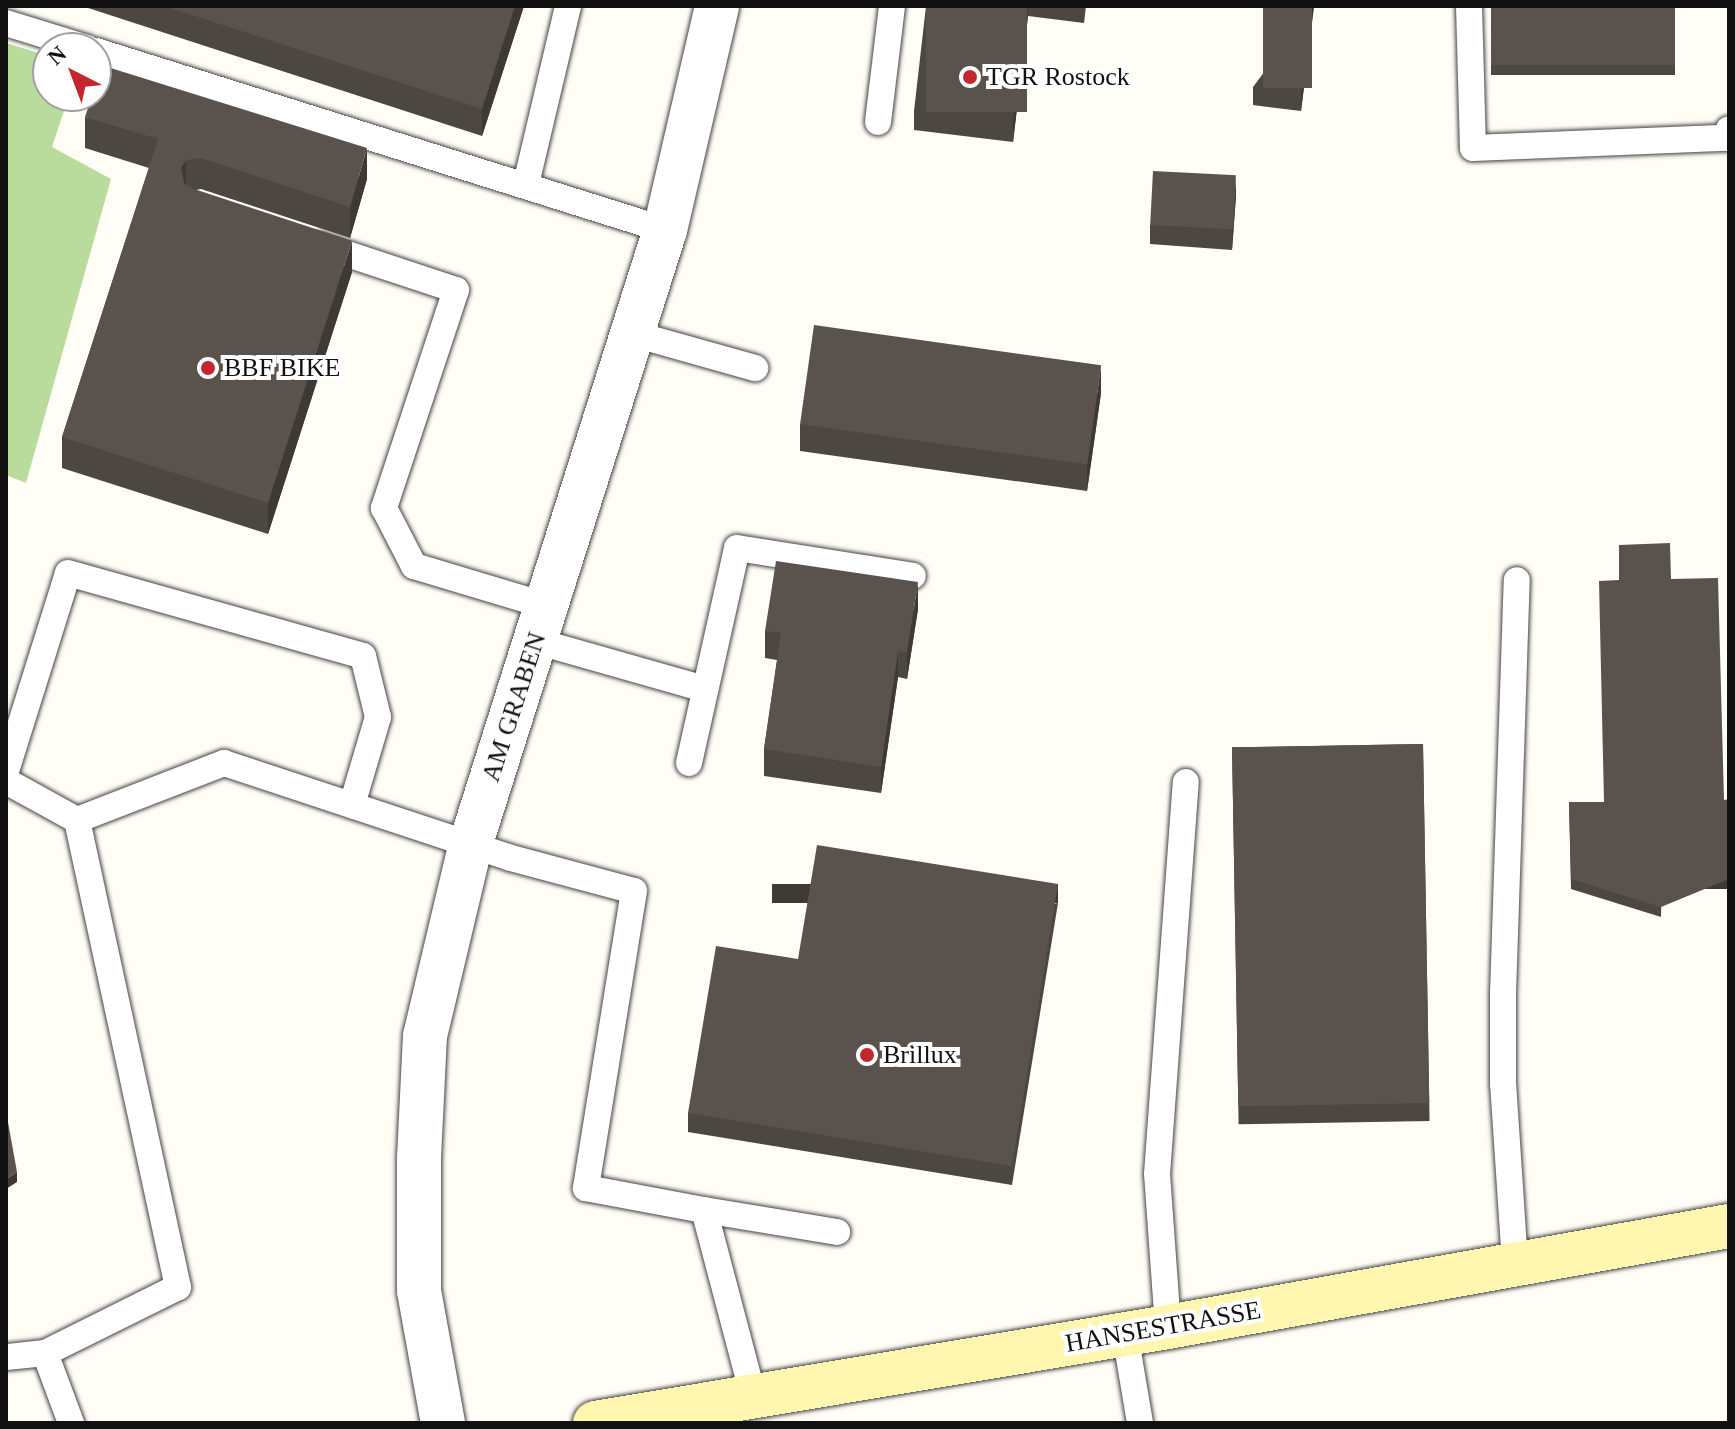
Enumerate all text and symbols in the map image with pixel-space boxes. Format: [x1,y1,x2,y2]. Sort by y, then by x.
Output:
north arrow [32,32,112,112]
text: N [43,41,71,70]
place label: TGR Rostock [986,61,1130,93]
marker: TGR Rostock [961,68,979,86]
place label: BBF BIKE [224,352,340,384]
marker: BBF BIKE [199,359,217,377]
street label: AM GRABEN [475,628,553,786]
place label: Brillux [883,1039,957,1071]
marker: Brillux [858,1046,876,1064]
street label: HANSESTRASSE [1063,1294,1263,1360]

